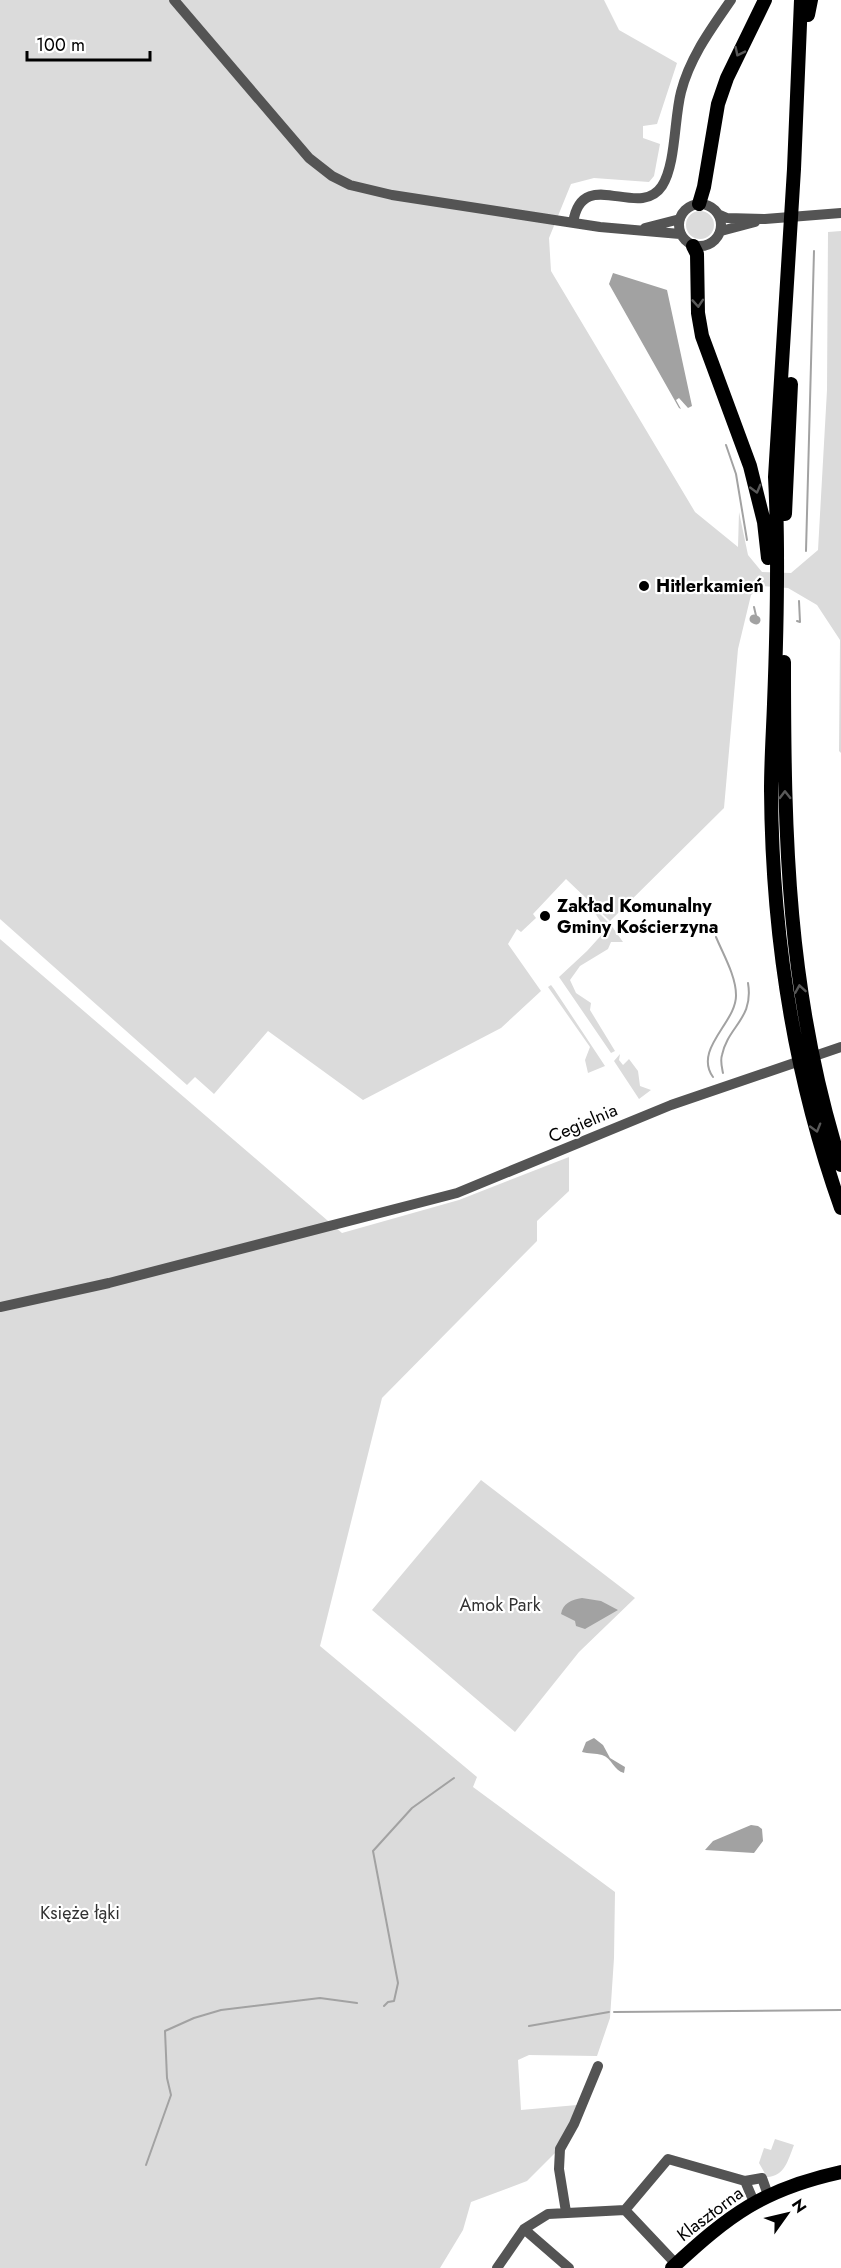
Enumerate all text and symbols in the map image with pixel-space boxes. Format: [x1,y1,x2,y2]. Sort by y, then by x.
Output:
scale bar [27,24,150,62]
text: 100 m [36,32,85,58]
one-way arrow [735,46,747,57]
one-way arrow [691,299,704,308]
one-way arrow [749,483,761,494]
place label: Hitlerkamień [656,573,764,599]
marker: Hitlerkamień [637,579,651,593]
one-way arrow [778,790,791,799]
place label: Zakład Komunalny Gminy Kościerzyna [557,893,719,940]
marker: Zakład Komunalny Gminy Kościerzyna [538,909,552,923]
one-way arrow [795,984,807,994]
street label: Cegielnia [544,1097,622,1149]
one-way arrow [809,1122,821,1133]
park label: Amok Park [459,1592,541,1618]
park label: Księże łąki [40,1900,120,1926]
street label: Klasztorna [671,2180,749,2248]
north arrow [757,2184,817,2244]
text: N [786,2194,812,2218]

